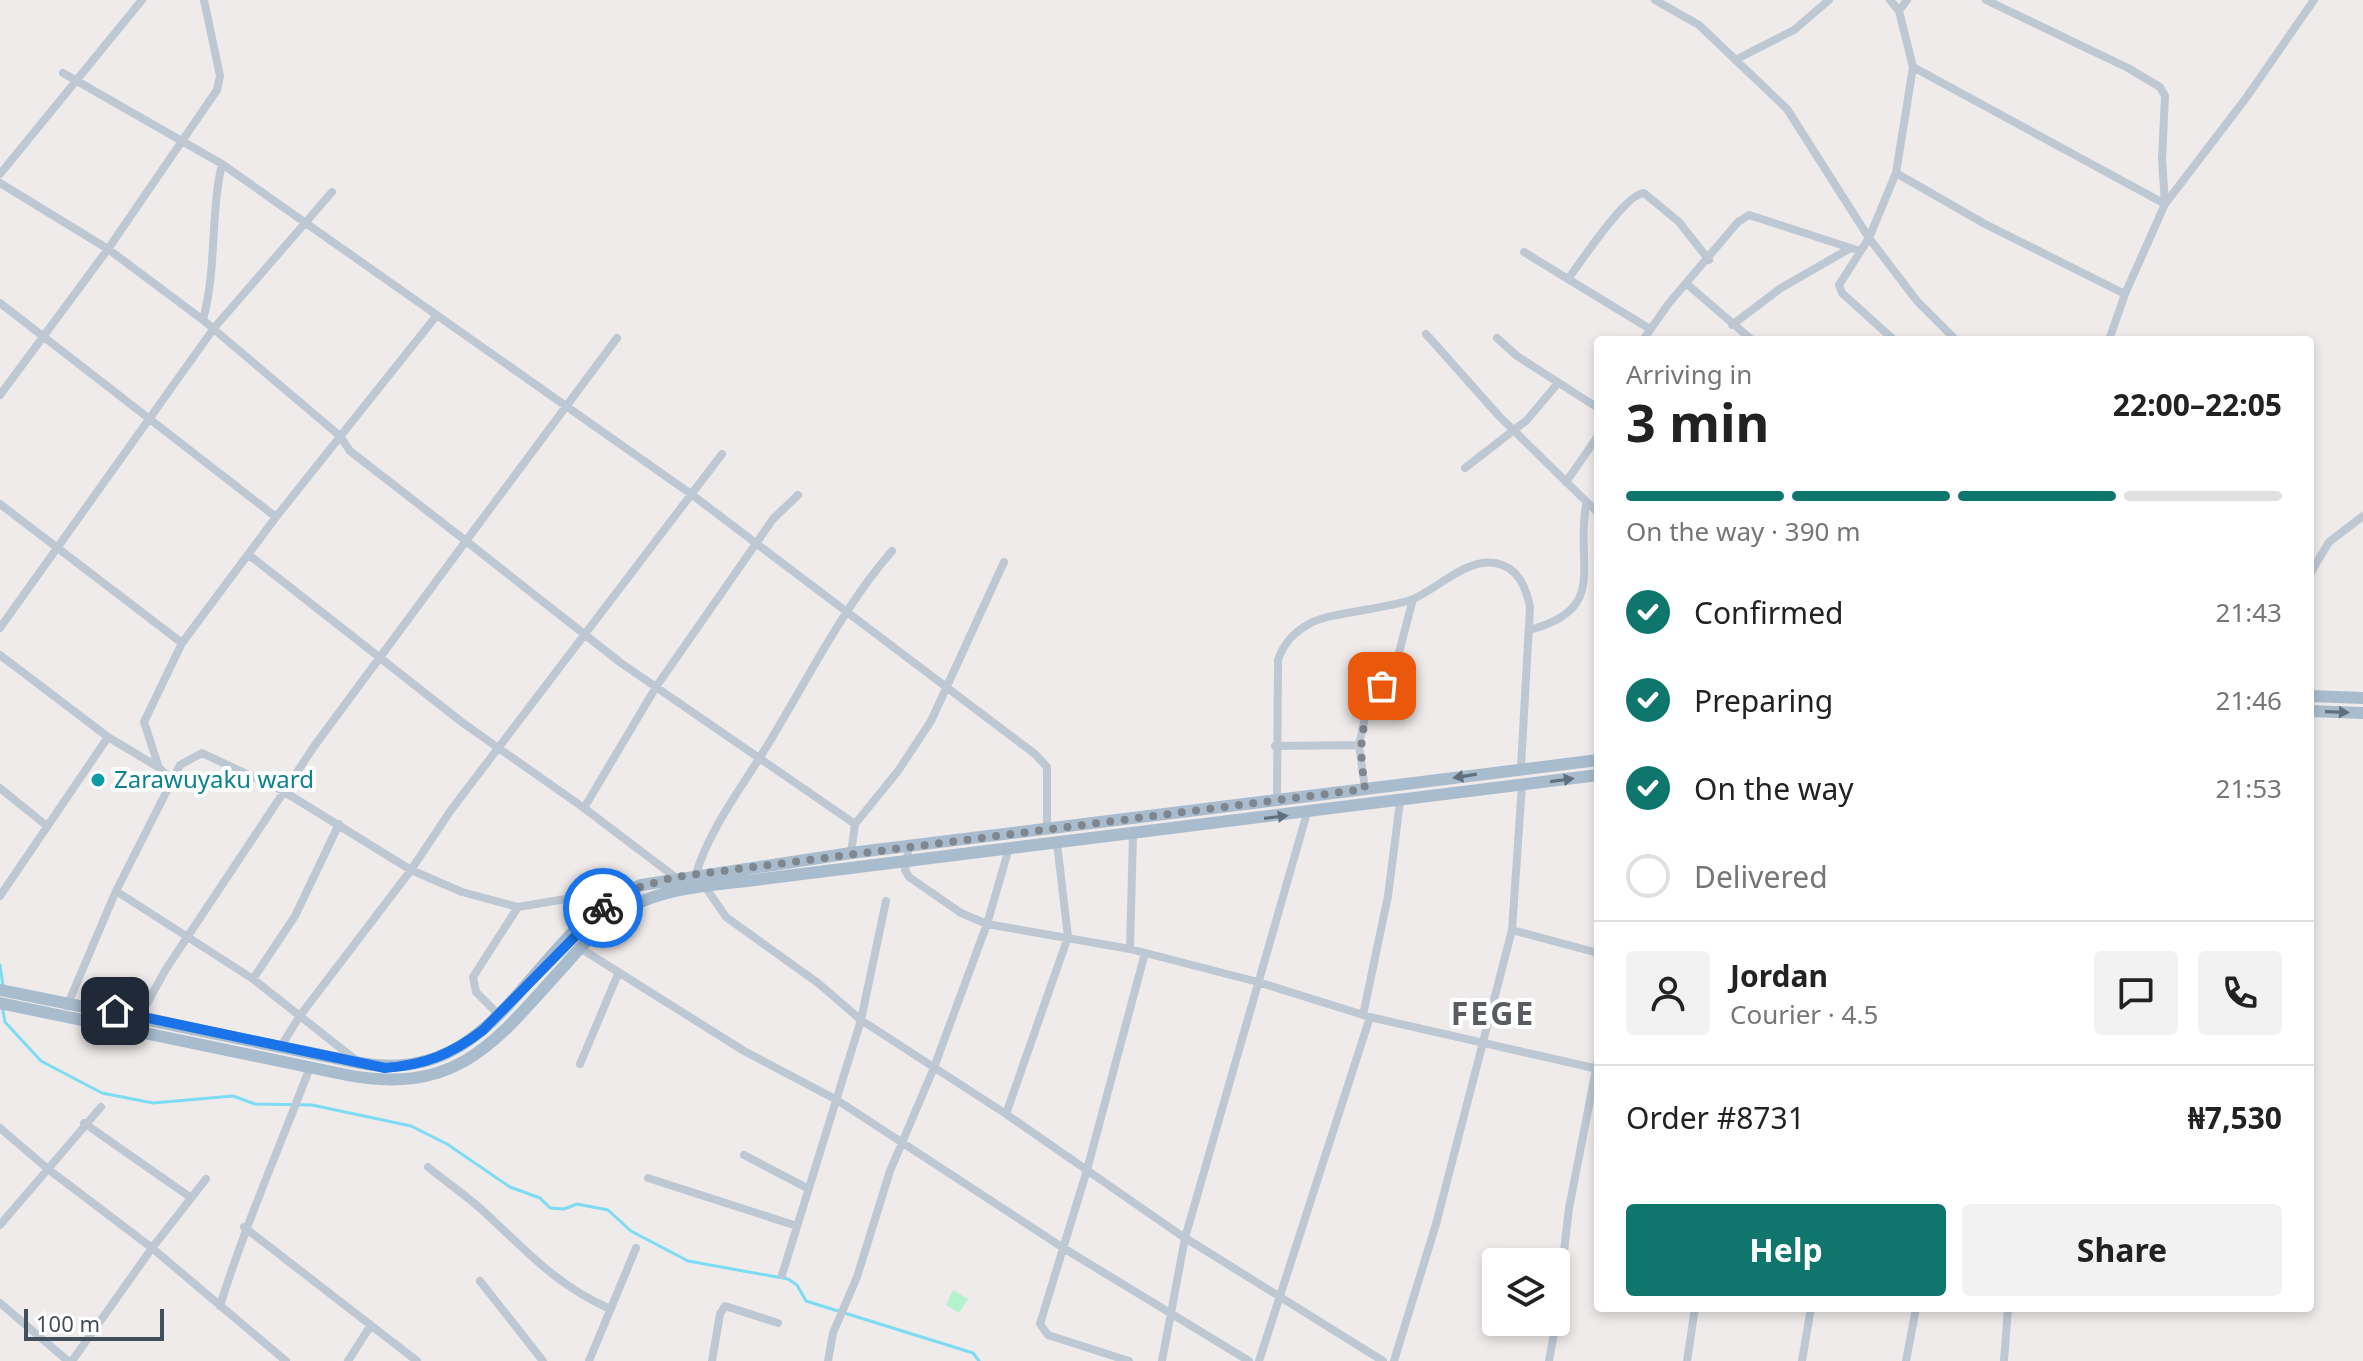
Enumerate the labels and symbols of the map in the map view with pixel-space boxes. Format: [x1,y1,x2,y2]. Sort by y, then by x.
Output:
pin [1348,652,1416,720]
one-way arrow [2324,705,2350,718]
place label: Zarawuyaku ward [114,762,314,795]
one-way arrow [1452,770,1477,783]
marker: Zarawuyaku ward [89,771,107,789]
one-way arrow [1550,773,1575,786]
one-way arrow [1264,810,1289,823]
courier [563,868,643,948]
pin [81,977,149,1045]
district label: FEGE [1451,991,1535,1034]
scale bar [24,1305,164,1341]

